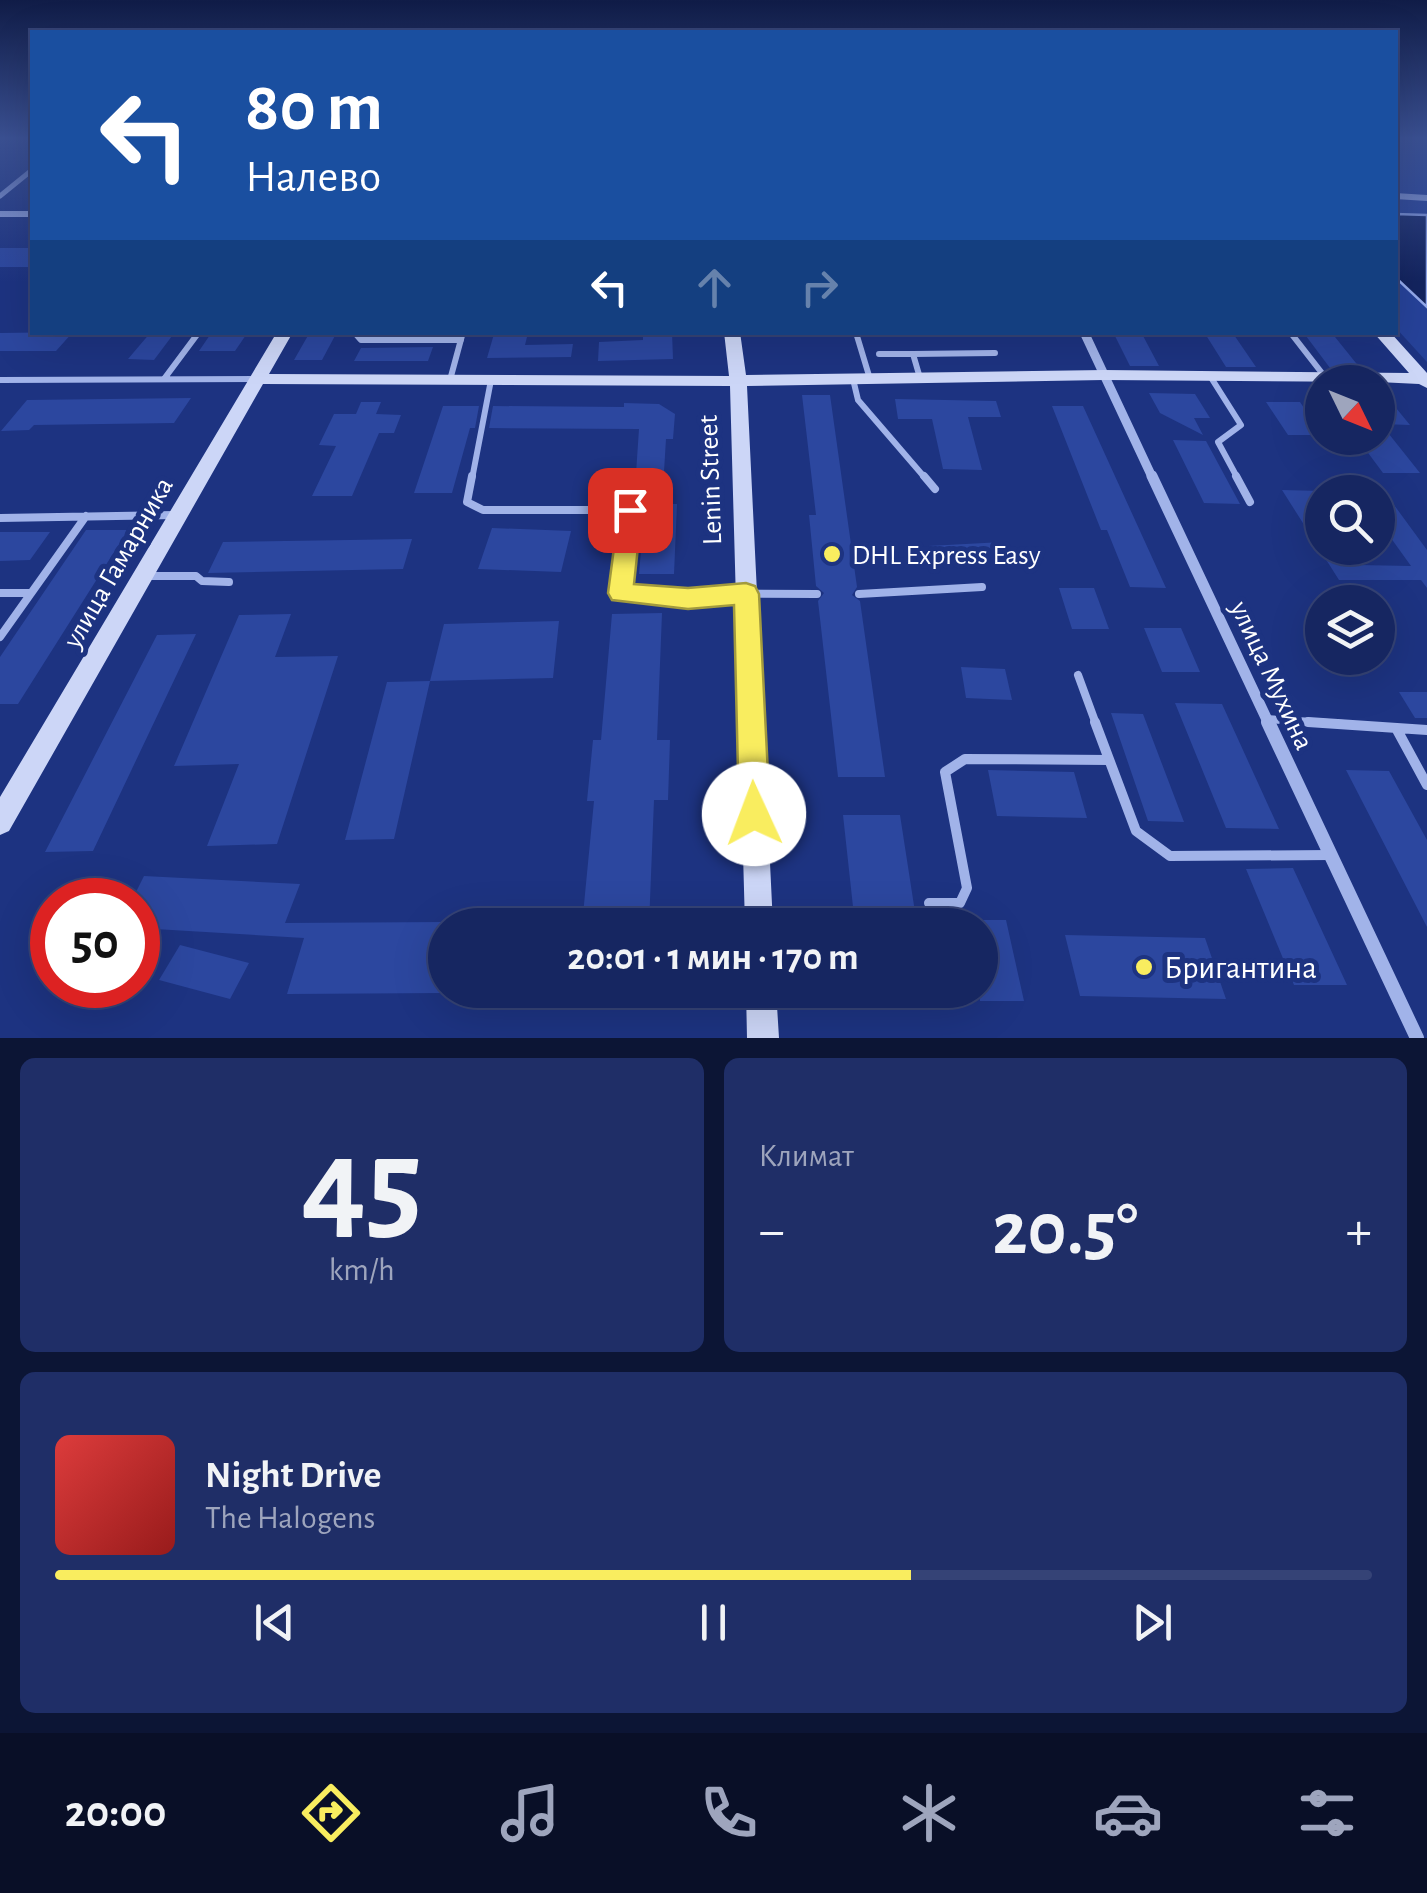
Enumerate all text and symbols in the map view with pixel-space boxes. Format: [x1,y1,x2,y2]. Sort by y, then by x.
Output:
icon: left [80,70,210,200]
text: 80 m [245,73,383,143]
text: Налево [245,155,381,200]
icon: left [582,260,637,315]
icon: ahead [687,260,742,315]
icon: right [792,260,847,315]
north arrow [1305,365,1395,455]
map controls [1305,365,1395,675]
street label: Lenin Street [695,414,727,546]
pin [588,468,673,553]
street label: улица Гамарника [58,473,179,654]
button: search [1305,475,1395,565]
icon: arrive [603,483,658,538]
place label: DHL Express Easy [852,542,1041,570]
marker: DHL Express Easy [821,543,843,565]
button: layers [1305,585,1395,675]
street label: улица Мухина [1224,596,1318,755]
position arrow [702,762,806,866]
speed limit sign: 50 [30,878,160,1008]
text: 20:01 · 1 мин · 170 m [567,939,859,977]
place label: Бригантина [1164,952,1317,984]
marker: Бригантина [1133,956,1155,978]
text: 45 [301,1121,423,1251]
text: Климат [759,1140,854,1172]
text: 20.5° [992,1193,1138,1268]
text: − [759,1204,785,1259]
text: + [1346,1204,1372,1259]
text: km/h [329,1254,395,1286]
text: Night Drive [205,1457,381,1495]
text: The Halogens [205,1502,375,1534]
icon: previous [247,1595,302,1650]
icon: pause [686,1595,741,1650]
icon: next [1125,1595,1180,1650]
icon: directions [296,1778,366,1848]
icon: music [495,1778,565,1848]
icon: phone [694,1778,764,1848]
icon: climate [894,1778,964,1848]
icon: car [1093,1778,1163,1848]
icon: filters [1292,1778,1362,1848]
text: 20:00 [65,1790,166,1835]

